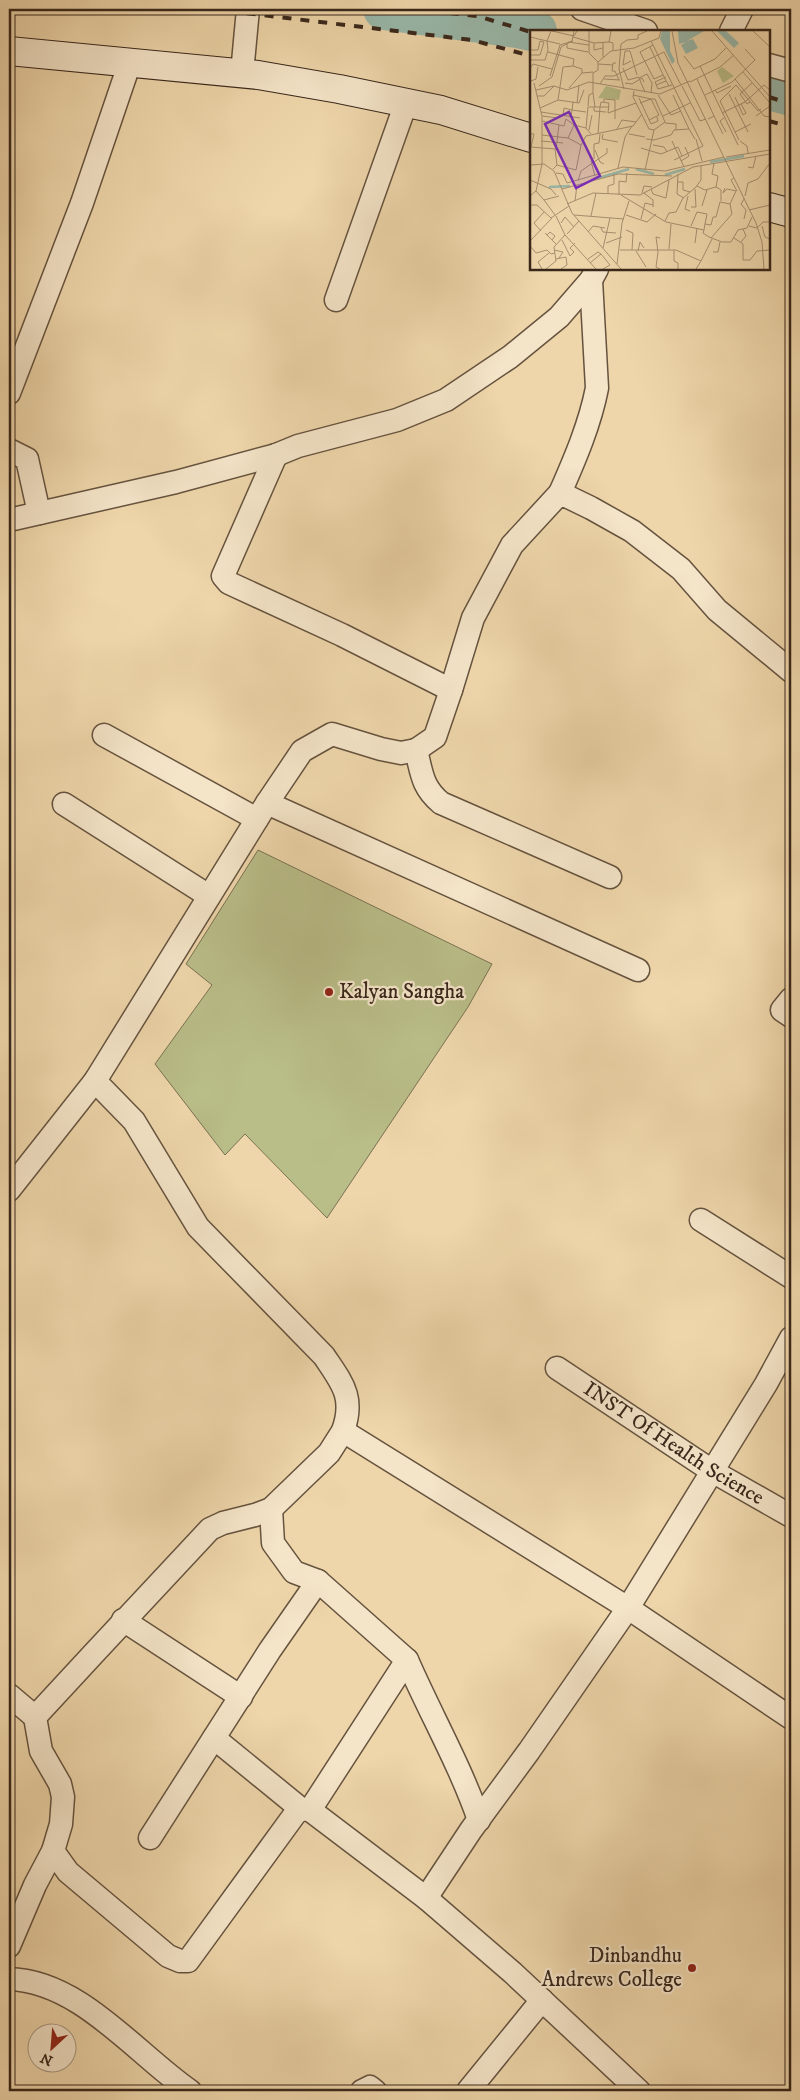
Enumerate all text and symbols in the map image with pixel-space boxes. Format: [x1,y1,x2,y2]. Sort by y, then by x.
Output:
inset map [530,30,770,270]
place label: Kalyan Sangha [339,979,464,1005]
marker: Kalyan Sangha [323,986,335,998]
street label: INST Of Health Science [578,1376,769,1511]
place label: Dinbandhu Andrews College [542,1943,682,1993]
marker: Dinbandhu Andrews College [686,1962,698,1974]
north arrow [28,2022,78,2072]
text: N [37,2048,56,2069]

